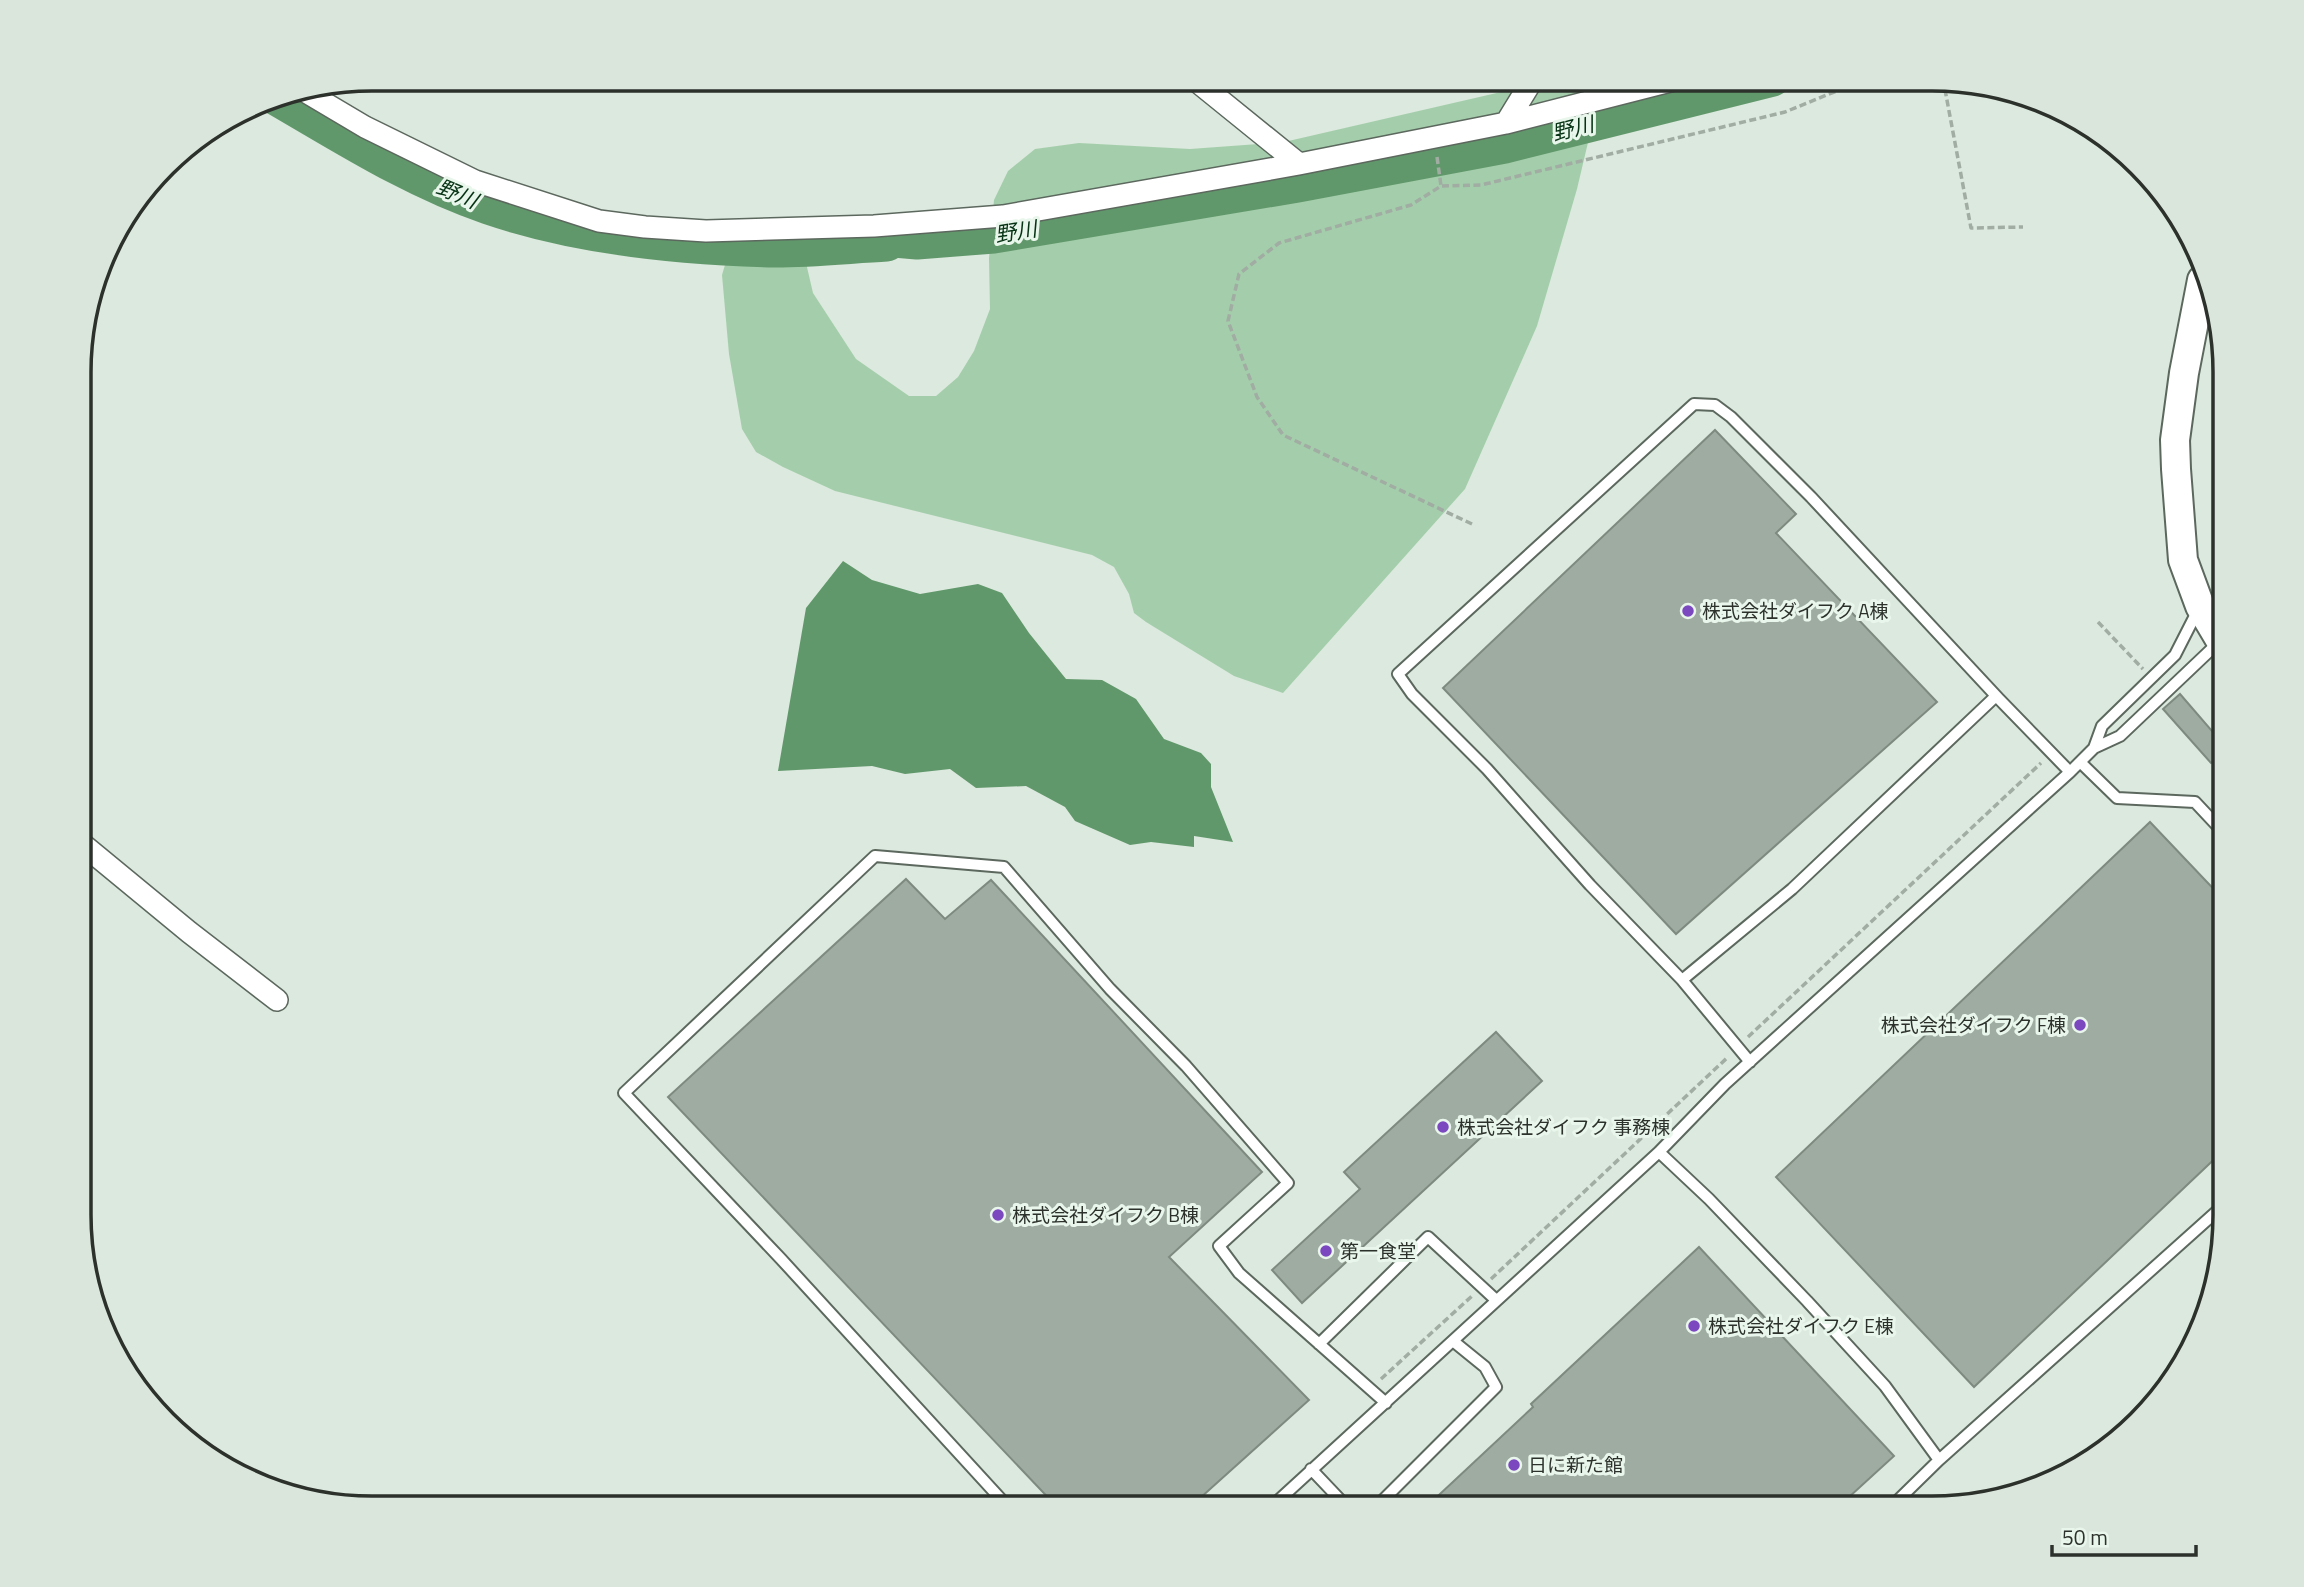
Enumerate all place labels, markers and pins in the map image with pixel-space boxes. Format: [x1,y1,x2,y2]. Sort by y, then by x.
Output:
place label: 株式会社ダイフク A棟 [1702,596,1889,625]
marker: 株式会社ダイフク A棟 [1680,603,1696,619]
place label: 株式会社ダイフク F棟 [1881,1010,2066,1039]
marker: 株式会社ダイフク F棟 [2072,1017,2088,1033]
place label: 株式会社ダイフク 事務棟 [1457,1112,1670,1141]
marker: 株式会社ダイフク 事務棟 [1435,1119,1451,1135]
place label: 株式会社ダイフク B棟 [1012,1200,1199,1229]
marker: 株式会社ダイフク B棟 [990,1207,1006,1223]
place label: 第一食堂 [1340,1236,1416,1265]
marker: 第一食堂 [1318,1243,1334,1259]
place label: 株式会社ダイフク E棟 [1708,1311,1894,1340]
marker: 株式会社ダイフク E棟 [1686,1318,1702,1334]
place label: 日に新た館 [1528,1450,1623,1479]
marker: 日に新た館 [1506,1457,1522,1473]

